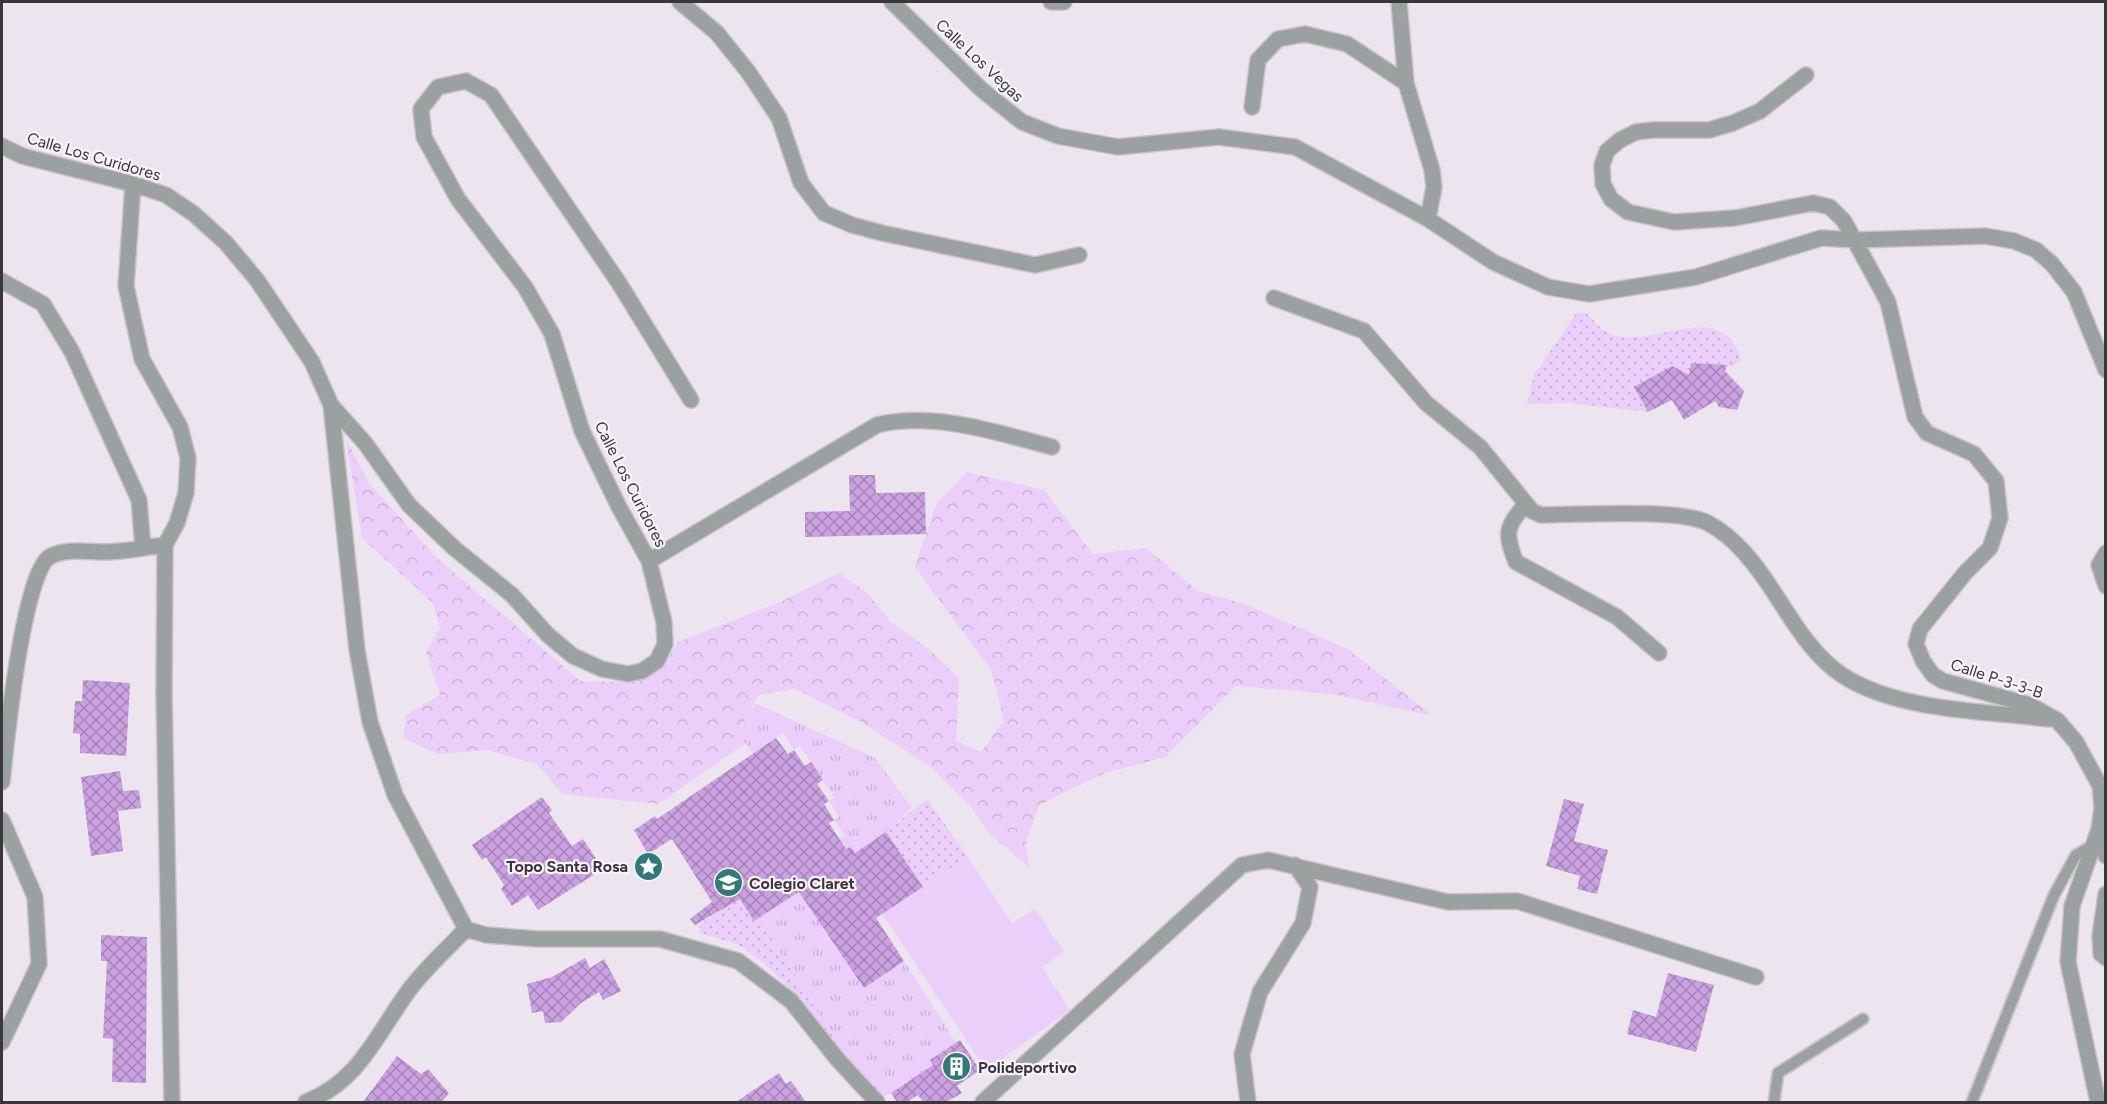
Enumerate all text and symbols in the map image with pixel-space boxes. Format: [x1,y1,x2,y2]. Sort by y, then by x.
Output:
street label: Calle Los Vegas [932,15,1027,106]
street label: Calle Los Curidores [25,128,163,185]
street label: Calle Los Curidores [591,418,670,550]
street label: Calle P-3-3-B [1948,655,2046,702]
place icon: Topo Santa Rosa [633,850,665,882]
place label: Topo Santa Rosa [506,857,628,876]
school or university icon: Colegio Claret [712,867,744,899]
place label: Colegio Claret [749,874,855,893]
building icon: Polideportivo [941,1051,973,1083]
place label: Polideportivo [978,1058,1077,1077]

